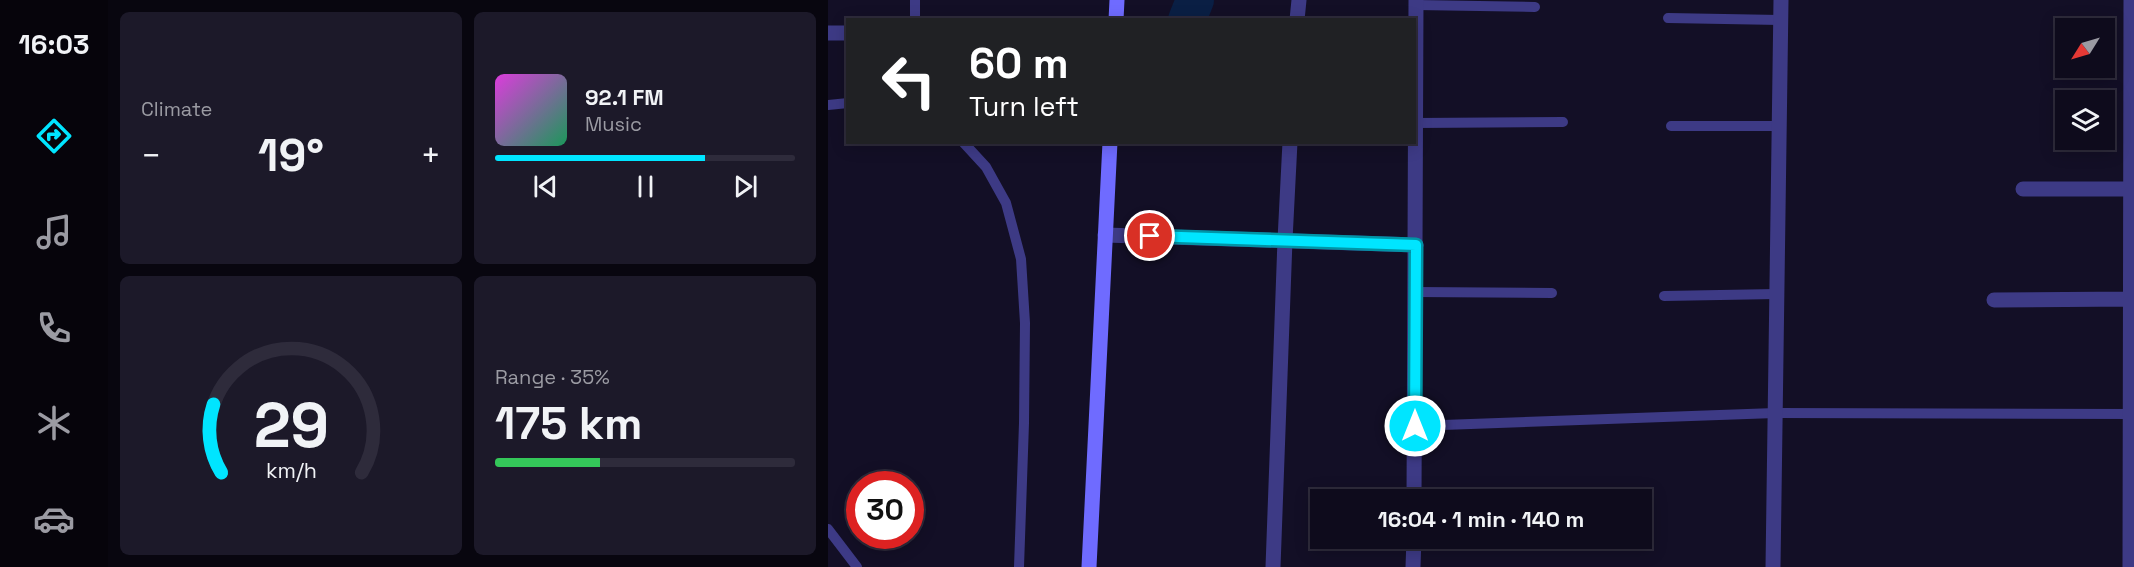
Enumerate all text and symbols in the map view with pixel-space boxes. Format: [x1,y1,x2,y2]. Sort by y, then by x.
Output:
north arrow [2055,18,2115,78]
map controls [2055,18,2115,150]
text: 16:03 [19,27,89,62]
text: 60 m [969,37,1069,90]
icon: left [870,42,948,120]
text: 92.1 FM [585,83,664,111]
text: Turn left [969,89,1079,124]
button: layers [2055,90,2115,150]
text: Climate [141,96,212,122]
text: Music [585,111,642,137]
icon: directions [33,115,75,157]
text: 19° [258,127,324,184]
text: − [141,135,161,177]
text: + [421,135,441,177]
icon: previous [529,170,562,203]
icon: pause [629,170,662,203]
icon: next [729,170,762,203]
pin [1124,210,1175,261]
icon: music [33,211,75,253]
icon: arrive [1133,219,1166,252]
icon: phone [33,307,75,349]
text: Range · 35% [495,364,610,390]
text: 29 [253,386,329,465]
position arrow [1383,394,1447,458]
text: 175 km [495,395,643,452]
icon: climate [33,402,75,444]
text: km/h [265,457,317,484]
speed limit sign: 30 [846,471,924,549]
icon: car [33,498,75,540]
text: 16:04 · 1 min · 140 m [1378,505,1584,533]

